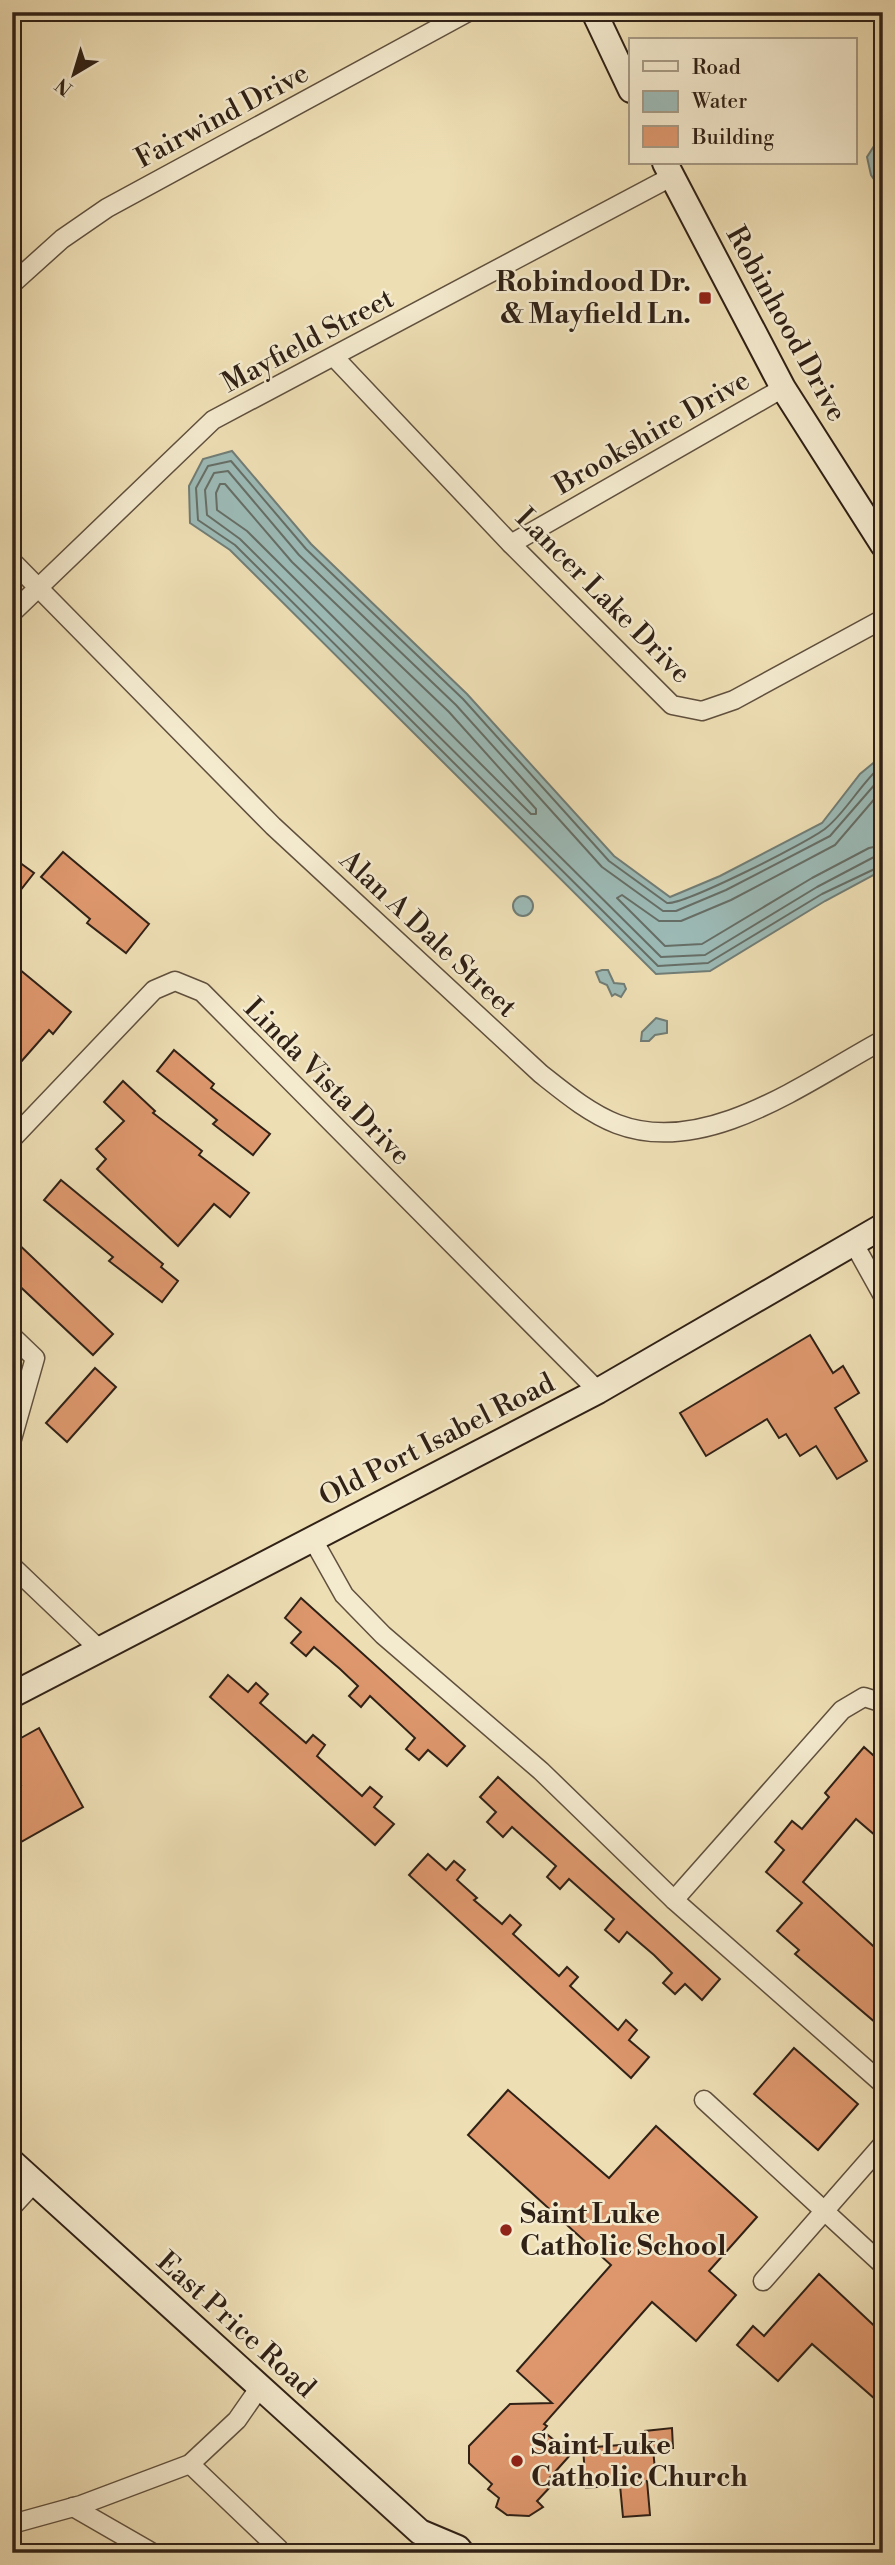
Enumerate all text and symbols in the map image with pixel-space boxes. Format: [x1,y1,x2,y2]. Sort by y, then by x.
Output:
north arrow [38,38,108,108]
legend [629,38,856,164]
text: Road [692,55,741,81]
street label: Fairwind Drive [129,56,315,176]
text: N [51,73,77,101]
text: Water [691,89,747,115]
text: Building [691,125,774,151]
street label: Robinhood Drive [718,220,854,428]
place label: Robindood Dr. & Mayfield Ln. [496,265,691,332]
street label: Mayfield Street [216,281,400,401]
marker: Robindood Dr. & Mayfield Ln. [697,290,713,306]
street label: Brookshire Drive [547,363,756,504]
street label: Lancer Lake Drive [508,501,698,691]
street label: Alan A Dale Street [331,842,524,1025]
street label: Linda Vista Drive [236,991,418,1173]
street label: Old Port Isabel Road [313,1365,561,1515]
place label: Saint Luke Catholic School [520,2197,727,2264]
marker: Saint Luke Catholic School [498,2222,514,2238]
street label: East Price Road [149,2245,323,2406]
place label: Saint Luke Catholic Church [531,2428,748,2495]
marker: Saint Luke Catholic Church [509,2453,525,2469]

